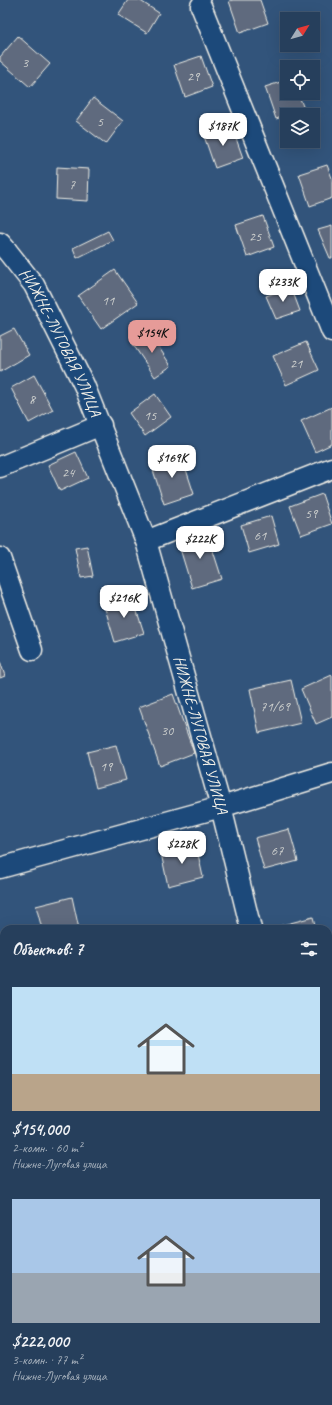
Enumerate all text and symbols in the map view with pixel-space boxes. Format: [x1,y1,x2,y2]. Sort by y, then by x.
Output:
north arrow [280,12,320,52]
map controls [280,12,320,148]
house number: 3 [22,54,30,71]
button: locate [280,60,320,100]
house number: 29 [187,68,201,85]
button: layers [280,108,320,148]
house number: 5 [97,113,104,130]
pin: $187K [195,113,251,147]
text: $187K [208,118,238,134]
house number: 7 [69,176,76,193]
house number: 25 [249,228,262,245]
street label: НИЖНЕ-ЛУГОВАЯ УЛИЦА [14,264,106,420]
pin: $233K [255,269,311,303]
text: $233K [268,274,298,290]
house number: 11 [102,292,115,309]
pin: $154K [124,320,180,354]
text: $154K [137,325,167,341]
house number: 21 [290,355,303,372]
house number: 8 [29,391,37,408]
house number: 15 [144,407,157,424]
pin: $169K [144,445,200,479]
text: $169K [157,450,187,466]
house number: 24 [62,464,76,481]
house number: 59 [305,505,319,522]
pin: $222K [172,526,228,560]
house number: 61 [254,527,267,544]
text: $222K [185,531,215,547]
pin: $216K [96,585,152,619]
text: $216K [109,590,139,606]
street label: НИЖНЕ-ЛУГОВАЯ УЛИЦА [169,653,233,817]
house number: 71/69 [260,698,292,715]
house number: 30 [161,722,175,739]
house number: 19 [100,758,114,775]
pin: $228K [154,831,210,865]
text: $228K [167,836,197,852]
house number: 67 [271,842,284,859]
icon: filters [298,938,320,960]
text: Объектов: 7 [12,939,83,960]
icon: home [130,1013,202,1085]
text: $154,000 [12,1119,69,1140]
text: 2-комн. · 60 m² [12,1140,82,1156]
text: Нижне-Луговая улица [12,1156,107,1172]
icon: home [130,1225,202,1297]
text: $222,000 [12,1331,69,1352]
text: 3-комн. · 77 m² [12,1352,82,1368]
text: Нижне-Луговая улица [12,1368,107,1384]

